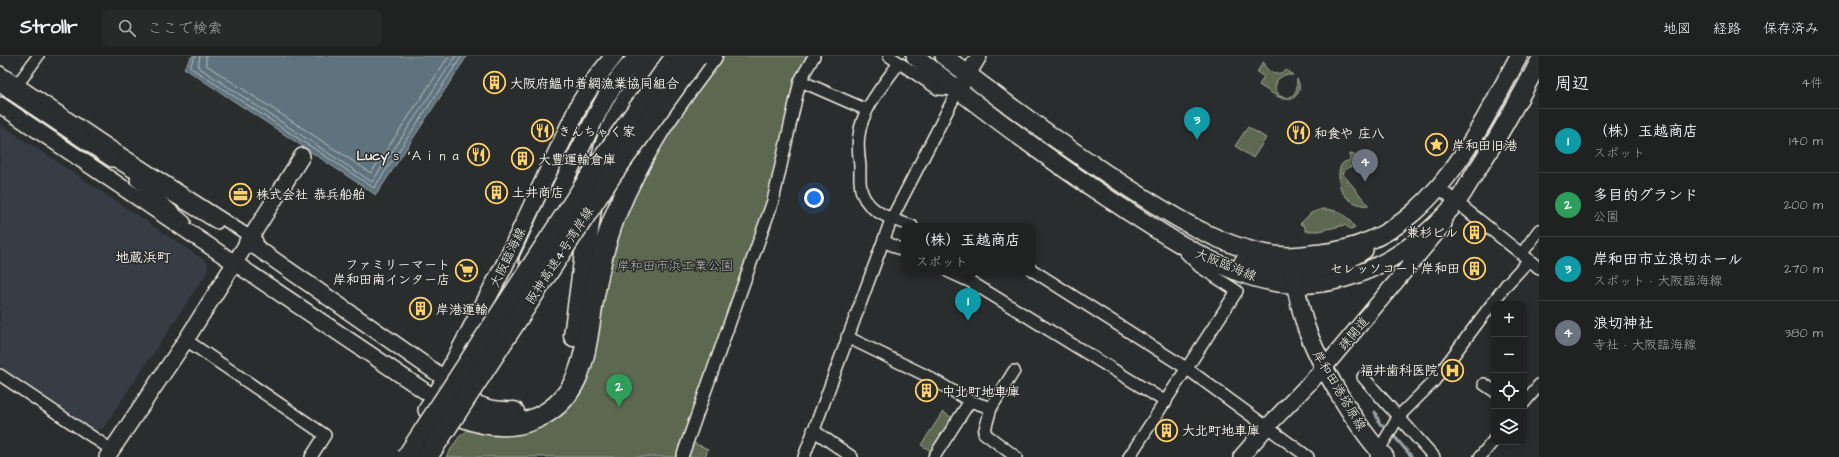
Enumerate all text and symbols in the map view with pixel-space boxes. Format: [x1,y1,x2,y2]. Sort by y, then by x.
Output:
search box [102,10,382,46]
text: Strollr [20,14,78,41]
icon: search [116,17,138,39]
text: ここで検索 [148,18,223,39]
text: 地図 [1663,19,1691,39]
text: 経路 [1713,19,1741,39]
text: 保存済み [1763,19,1819,39]
building icon: 大阪府鰮巾着網漁業協同組合 [481,70,507,96]
text: 周辺 [1555,72,1589,96]
text: 4件 [1801,74,1823,92]
place label: 大阪府鰮巾着網漁業協同組合 [510,75,679,93]
pin: 3 [1184,107,1210,140]
restaurant icon: きんちゃく家 [529,118,555,144]
restaurant icon: 和食や 庄八 [1285,120,1311,146]
text: （株）玉越商店 [1593,121,1698,142]
place label: きんちゃく家 [558,123,635,141]
place label: 和食や 庄八 [1314,125,1384,143]
place icon: 岸和田旧港 [1424,132,1450,158]
text: 1 [1567,132,1569,150]
text: 140 m [1789,132,1823,150]
place label: 岸和田旧港 [1452,137,1518,155]
restaurant icon: Lucy’ｓ ’Ａｉｎａ [465,142,491,168]
text: スポット [1593,144,1645,162]
building icon: 大豊運輸倉庫 [510,146,536,172]
place label: Lucy’ｓ ’Ａｉｎａ [357,147,462,166]
pin: 4 [1352,149,1378,182]
place label: 大豊運輸倉庫 [538,151,616,169]
building icon: 土井商店 [484,179,510,205]
office icon: 株式会社 恭兵船舶 [227,181,253,207]
place label: 土井商店 [512,184,564,202]
text: 多目的グランド [1593,185,1698,206]
place label: 株式会社 恭兵船舶 [256,186,365,204]
your location [804,188,824,208]
text: 2 [1564,196,1572,214]
text: 200 m [1784,196,1823,214]
street label: 阪神高速4号湾岸線 [522,202,599,308]
text: 公園 [1593,208,1619,226]
building icon: 兼杉ビル [1461,219,1487,245]
street label: 大阪臨海線 [486,223,531,291]
popup [901,223,1035,275]
place label: 兼杉ビル [1406,224,1458,242]
text: （株）玉越商店 [915,230,1021,251]
street label: 大阪臨海線 [1192,244,1260,286]
district label: 地蔵浜町 [115,248,171,268]
text: 岸和田市立浪切ホール [1593,249,1742,270]
text: スポット [915,253,968,271]
building icon: セレッソコート岸和田 [1462,255,1488,281]
place label: ファミリーマート 岸和田南インター店 [333,256,450,289]
park label: 岸和田市浜工業公園 [616,257,734,275]
supermarket icon: ファミリーマート 岸和田南インター店 [453,258,479,284]
place label: セレッソコート岸和田 [1330,260,1460,278]
text: 3 [1565,260,1571,278]
text: 270 m [1784,260,1823,278]
text: スポット · 大阪臨海線 [1593,272,1722,290]
pin: 1 [955,288,981,321]
building icon: 岸港運輸 [407,296,433,322]
place label: 岸港運輸 [436,301,488,319]
map controls [1491,301,1527,445]
button: + [1491,301,1527,337]
street label: 疎開道 [1334,313,1373,354]
text: 浪切神社 [1593,313,1653,334]
text: 4 [1564,324,1572,342]
text: 380 m [1784,324,1823,342]
text: 寺社 · 大阪臨海線 [1593,336,1696,354]
button: − [1491,337,1527,373]
street label: 岸和田港塔原線 [1308,347,1371,435]
hospital icon: 福井歯科医院 [1440,357,1466,383]
place label: 福井歯科医院 [1360,362,1438,380]
button: locate [1491,373,1527,409]
pin: 2 [606,374,632,407]
building icon: 中北町地車庫 [914,378,940,404]
place label: 中北町地車庫 [942,383,1020,401]
button: layers [1491,409,1527,445]
building icon: 大北町地車庫 [1153,417,1179,443]
place label: 大北町地車庫 [1182,422,1260,440]

